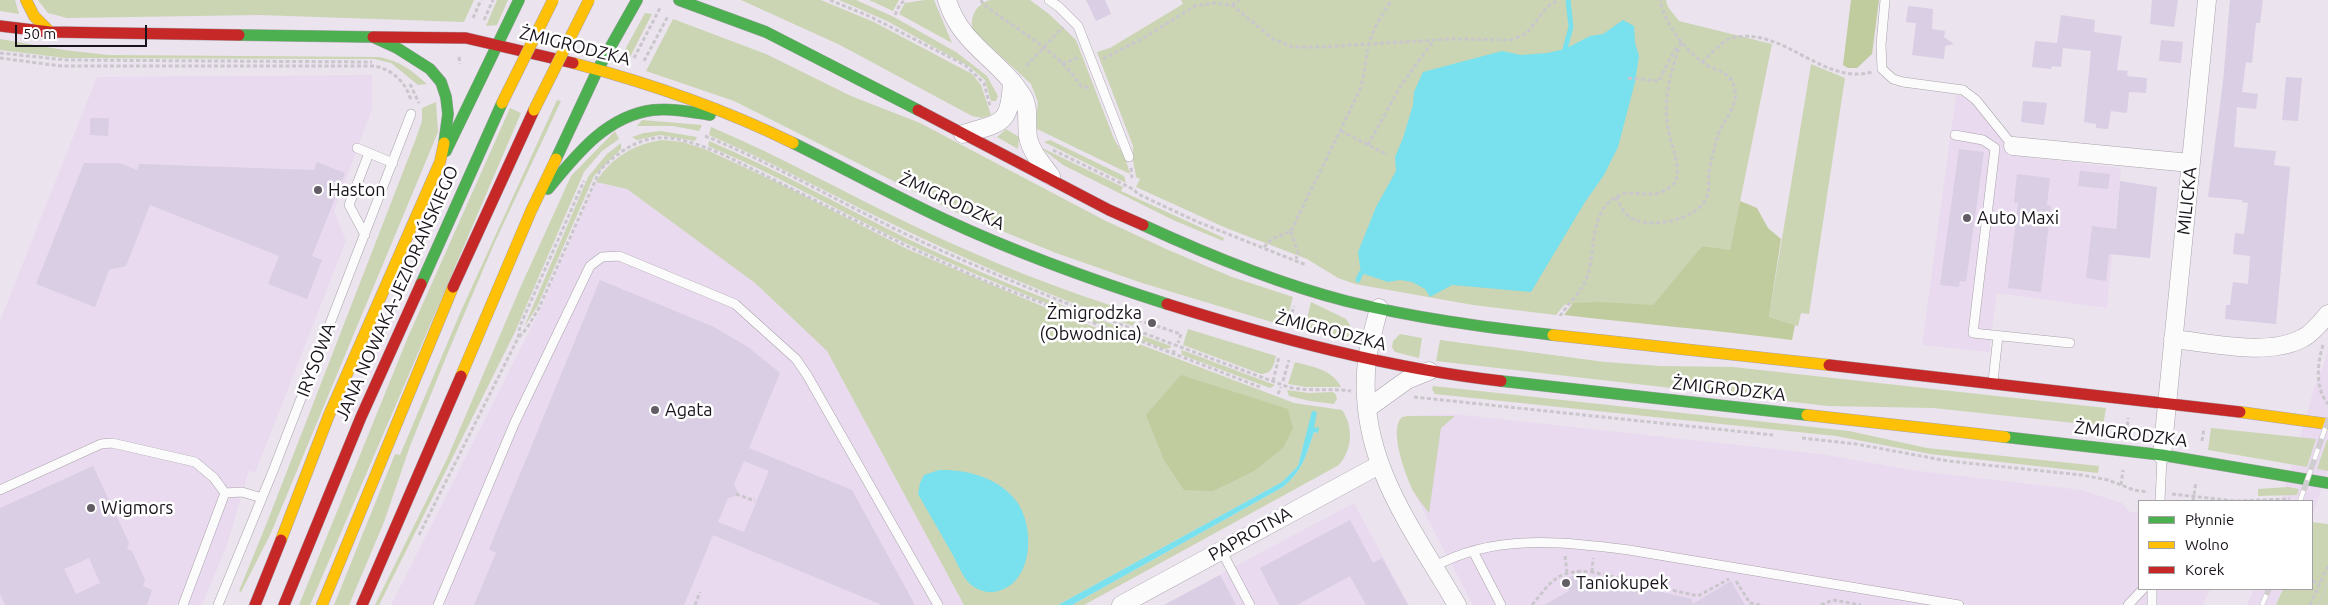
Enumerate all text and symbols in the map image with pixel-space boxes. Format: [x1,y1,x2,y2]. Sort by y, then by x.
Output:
scale bar [18,15,150,47]
street label: ŻMIGRODZKA [517,22,633,70]
text: 50 m [23,25,56,42]
street label: JANA NOWAKA-JEZIORAŃSKIEGO [331,162,463,424]
street label: MILICKA [2173,166,2201,236]
street label: ŻMIGRODZKA [896,167,1008,235]
place label: Haston [328,179,385,201]
marker: Haston [312,184,324,196]
place label: Auto Maxi [1977,207,2059,229]
marker: Auto Maxi [1961,212,1973,224]
place label: Żmigrodzka (Obwodnica) [1040,302,1142,344]
street label: ŻMIGRODZKA [1273,307,1389,355]
marker: Żmigrodzka (Obwodnica) [1146,317,1158,329]
street label: IRYSOWA [292,320,340,400]
street label: ŻMIGRODZKA [1671,372,1787,406]
place label: Agata [665,399,713,421]
marker: Agata [649,404,661,416]
street label: ŻMIGRODZKA [2073,416,2189,452]
place label: Wigmors [101,497,173,519]
legend [2138,500,2313,590]
marker: Wigmors [85,502,97,514]
street label: PAPROTNA [1205,502,1295,566]
text: Płynnie [2185,511,2234,528]
text: Wolno [2185,536,2229,553]
text: Korek [2185,561,2224,578]
place label: Taniokupek [1576,572,1669,594]
marker: Taniokupek [1560,577,1572,589]

